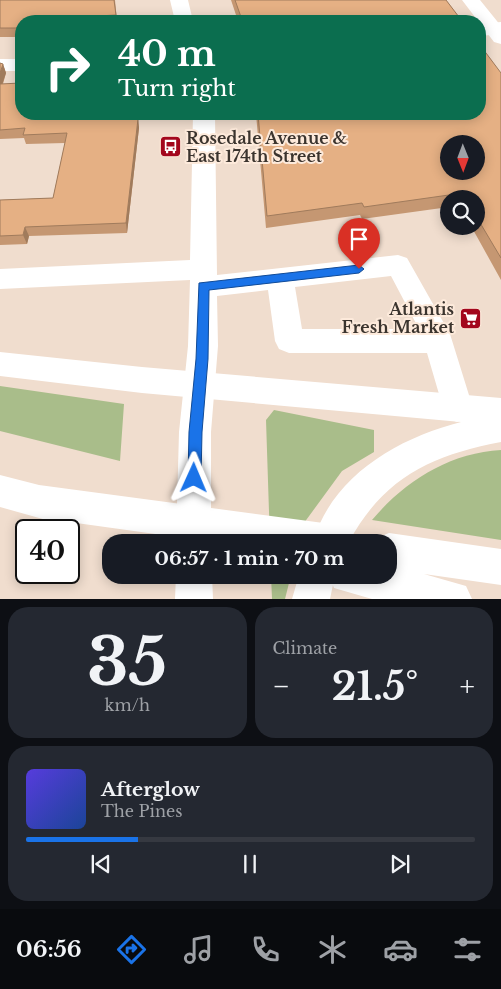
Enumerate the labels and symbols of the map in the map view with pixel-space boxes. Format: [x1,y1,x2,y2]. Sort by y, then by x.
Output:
place label: Rosedale Avenue & East 174th Street [186,128,347,166]
bus stop icon: Rosedale Avenue & East 174th Street [158,135,182,159]
north arrow [440,135,485,180]
pin [338,218,380,269]
place label: Atlantis Fresh Market [341,299,455,337]
supermarket icon: Atlantis Fresh Market [458,306,482,330]
position arrow [167,451,219,503]
speed limit sign: 40 [15,519,80,584]

